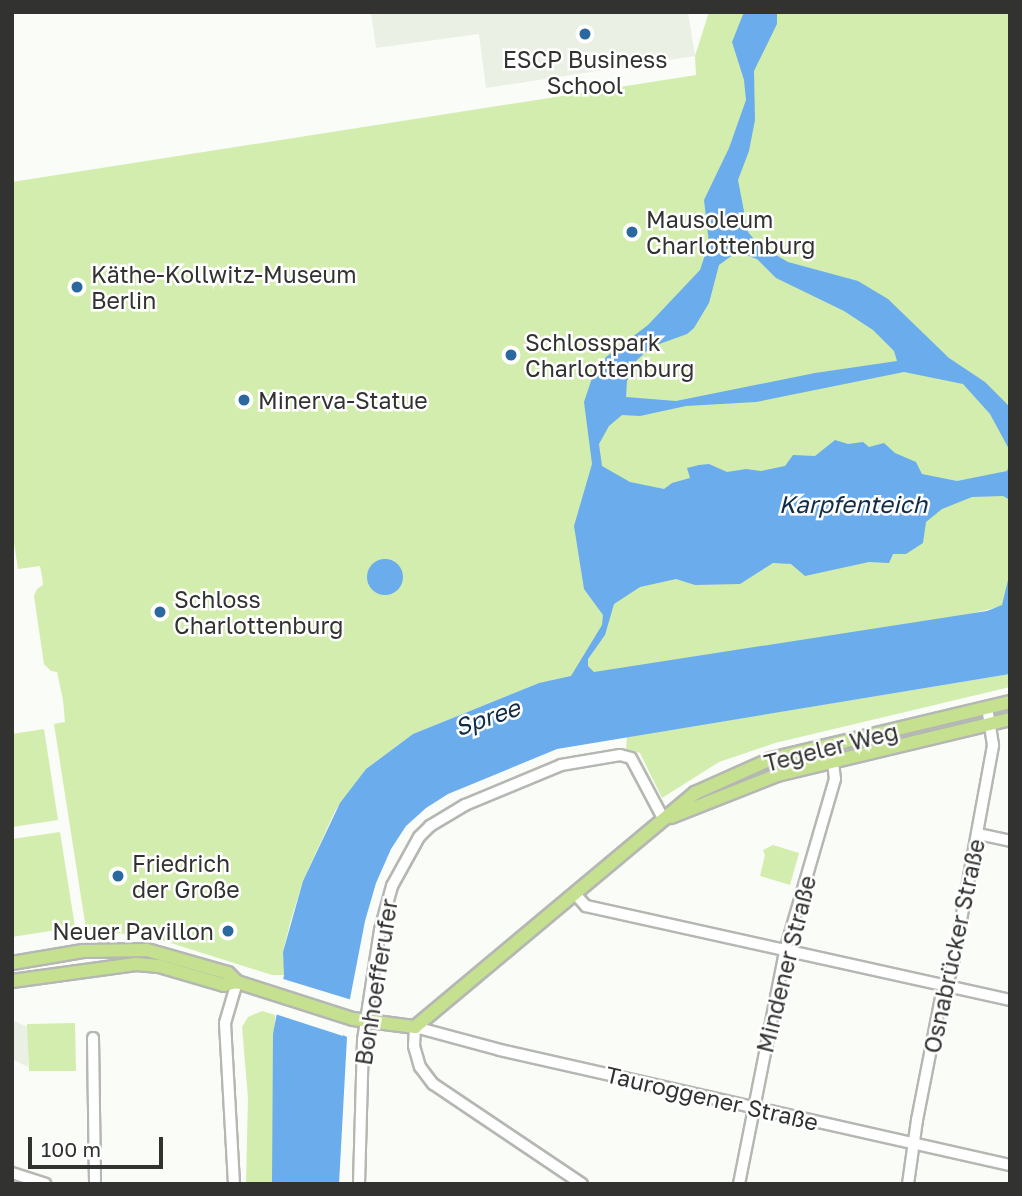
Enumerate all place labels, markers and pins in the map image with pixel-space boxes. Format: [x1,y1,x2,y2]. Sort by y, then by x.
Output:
marker: ESCP Business School [577,26,593,42]
place label: ESCP Business School [503,45,667,99]
place label: Mausoleum Charlottenburg [646,205,815,259]
marker: Mausoleum Charlottenburg [624,224,640,240]
place label: Käthe-Kollwitz-Museum Berlin [91,260,356,314]
marker: Käthe-Kollwitz-Museum Berlin [69,279,85,295]
place label: Schlosspark Charlottenburg [525,328,694,382]
marker: Schlosspark Charlottenburg [503,347,519,363]
place label: Minerva-Statue [258,386,428,414]
marker: Minerva-Statue [236,392,252,408]
place label: Schloss Charlottenburg [174,585,343,639]
marker: Schloss Charlottenburg [152,604,168,620]
place label: Friedrich der Große [132,849,240,903]
marker: Friedrich der Große [110,868,126,884]
place label: Neuer Pavillon [52,917,214,945]
marker: Neuer Pavillon [220,923,236,939]

